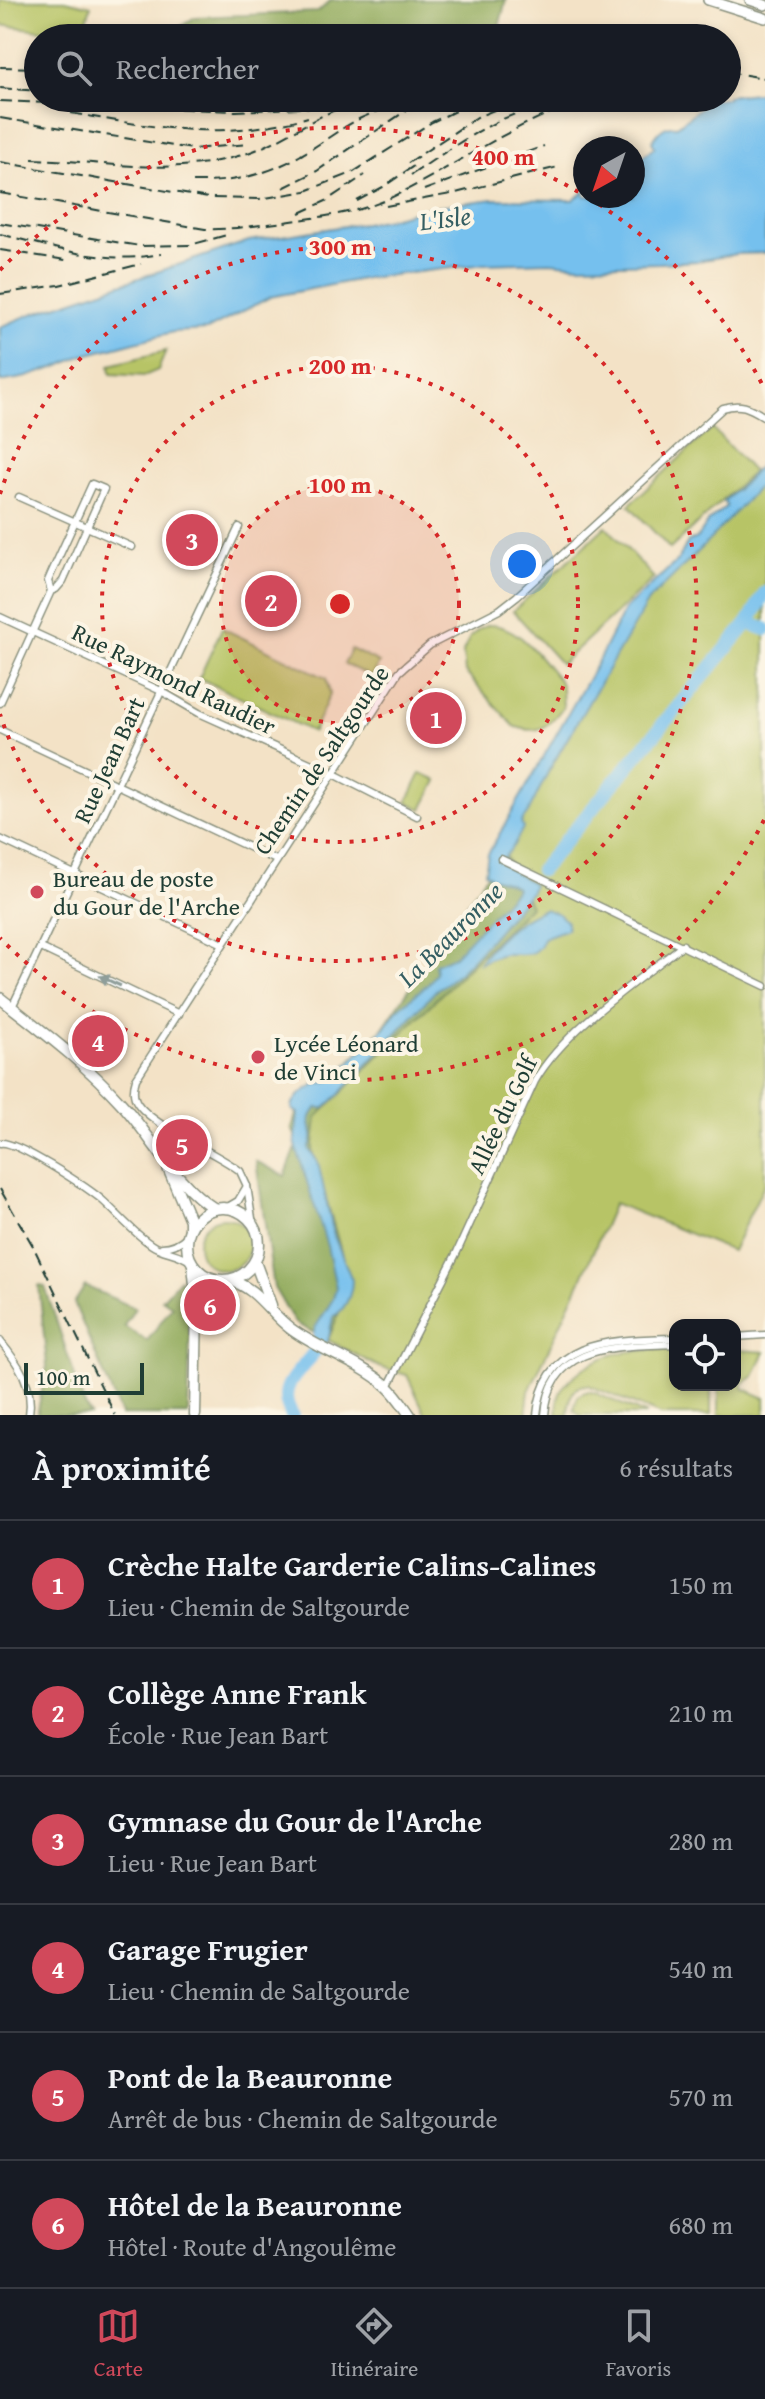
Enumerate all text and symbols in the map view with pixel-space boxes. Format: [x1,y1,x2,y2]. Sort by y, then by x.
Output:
search box [24,24,741,112]
icon: search [52,46,96,90]
text: Rechercher [116,46,259,90]
north arrow [573,136,645,208]
text: 400 m [471,139,535,174]
water label: L'Isle [416,196,473,241]
text: 300 m [308,229,372,264]
text: 200 m [308,348,372,383]
text: 100 m [308,467,372,502]
pin: 3 [166,510,218,570]
your location [502,544,542,584]
pin: 2 [245,571,297,631]
centre of rings [326,590,354,618]
street label: Rue Raymond Raudier [66,614,282,744]
street label: Chemin de Saltgourde [245,658,397,862]
pin: 1 [410,688,462,748]
street label: Rue Jean Bart [64,691,154,829]
place label: Bureau de poste du Gour de l'Arche [53,861,240,924]
water label: La Beauronne [388,872,512,996]
marker: Bureau de poste du Gour de l'Arche [28,883,46,901]
one-way arrow [99,974,122,988]
pin: 4 [72,1011,124,1071]
place label: Lycée Léonard de Vinci [274,1026,419,1089]
marker: Lycée Léonard de Vinci [249,1048,267,1066]
street label: Allée du Golf [458,1048,547,1180]
pin: 5 [156,1115,208,1175]
pin: 6 [184,1275,236,1335]
map controls [669,1319,741,1391]
button: locate [669,1319,741,1391]
scale bar [24,1359,144,1395]
text: 100 m [36,1361,91,1393]
text: À proximité [32,1443,211,1492]
text: 6 résultats [619,1448,733,1487]
text: Crèche Halte Garderie Calins-Calines [108,1543,596,1587]
text: 1 [51,1565,65,1604]
text: 150 m [668,1565,733,1604]
text: Lieu · Chemin de Saltgourde [108,1587,410,1626]
text: Collège Anne Frank [108,1671,367,1715]
text: 2 [51,1693,65,1732]
text: 210 m [668,1693,733,1732]
text: École · Rue Jean Bart [108,1715,328,1754]
text: Gymnase du Gour de l'Arche [108,1799,482,1843]
text: 3 [51,1821,65,1860]
text: 280 m [668,1821,733,1860]
text: Lieu · Rue Jean Bart [108,1843,317,1882]
text: Garage Frugier [108,1927,308,1971]
text: 4 [51,1949,65,1988]
text: 540 m [668,1949,733,1988]
text: Lieu · Chemin de Saltgourde [108,1971,410,2010]
text: Pont de la Beauronne [108,2055,392,2099]
text: 5 [51,2077,65,2116]
text: 570 m [668,2077,733,2116]
text: Arrêt de bus · Chemin de Saltgourde [108,2099,498,2138]
text: Hôtel de la Beauronne [108,2183,402,2227]
text: 6 [51,2205,65,2244]
text: 680 m [668,2205,733,2244]
text: Hôtel · Route d'Angoulême [108,2227,397,2266]
tab: Carte [94,2304,143,2384]
tab: Itinéraire [330,2304,418,2384]
tab: Favoris [606,2304,671,2384]

